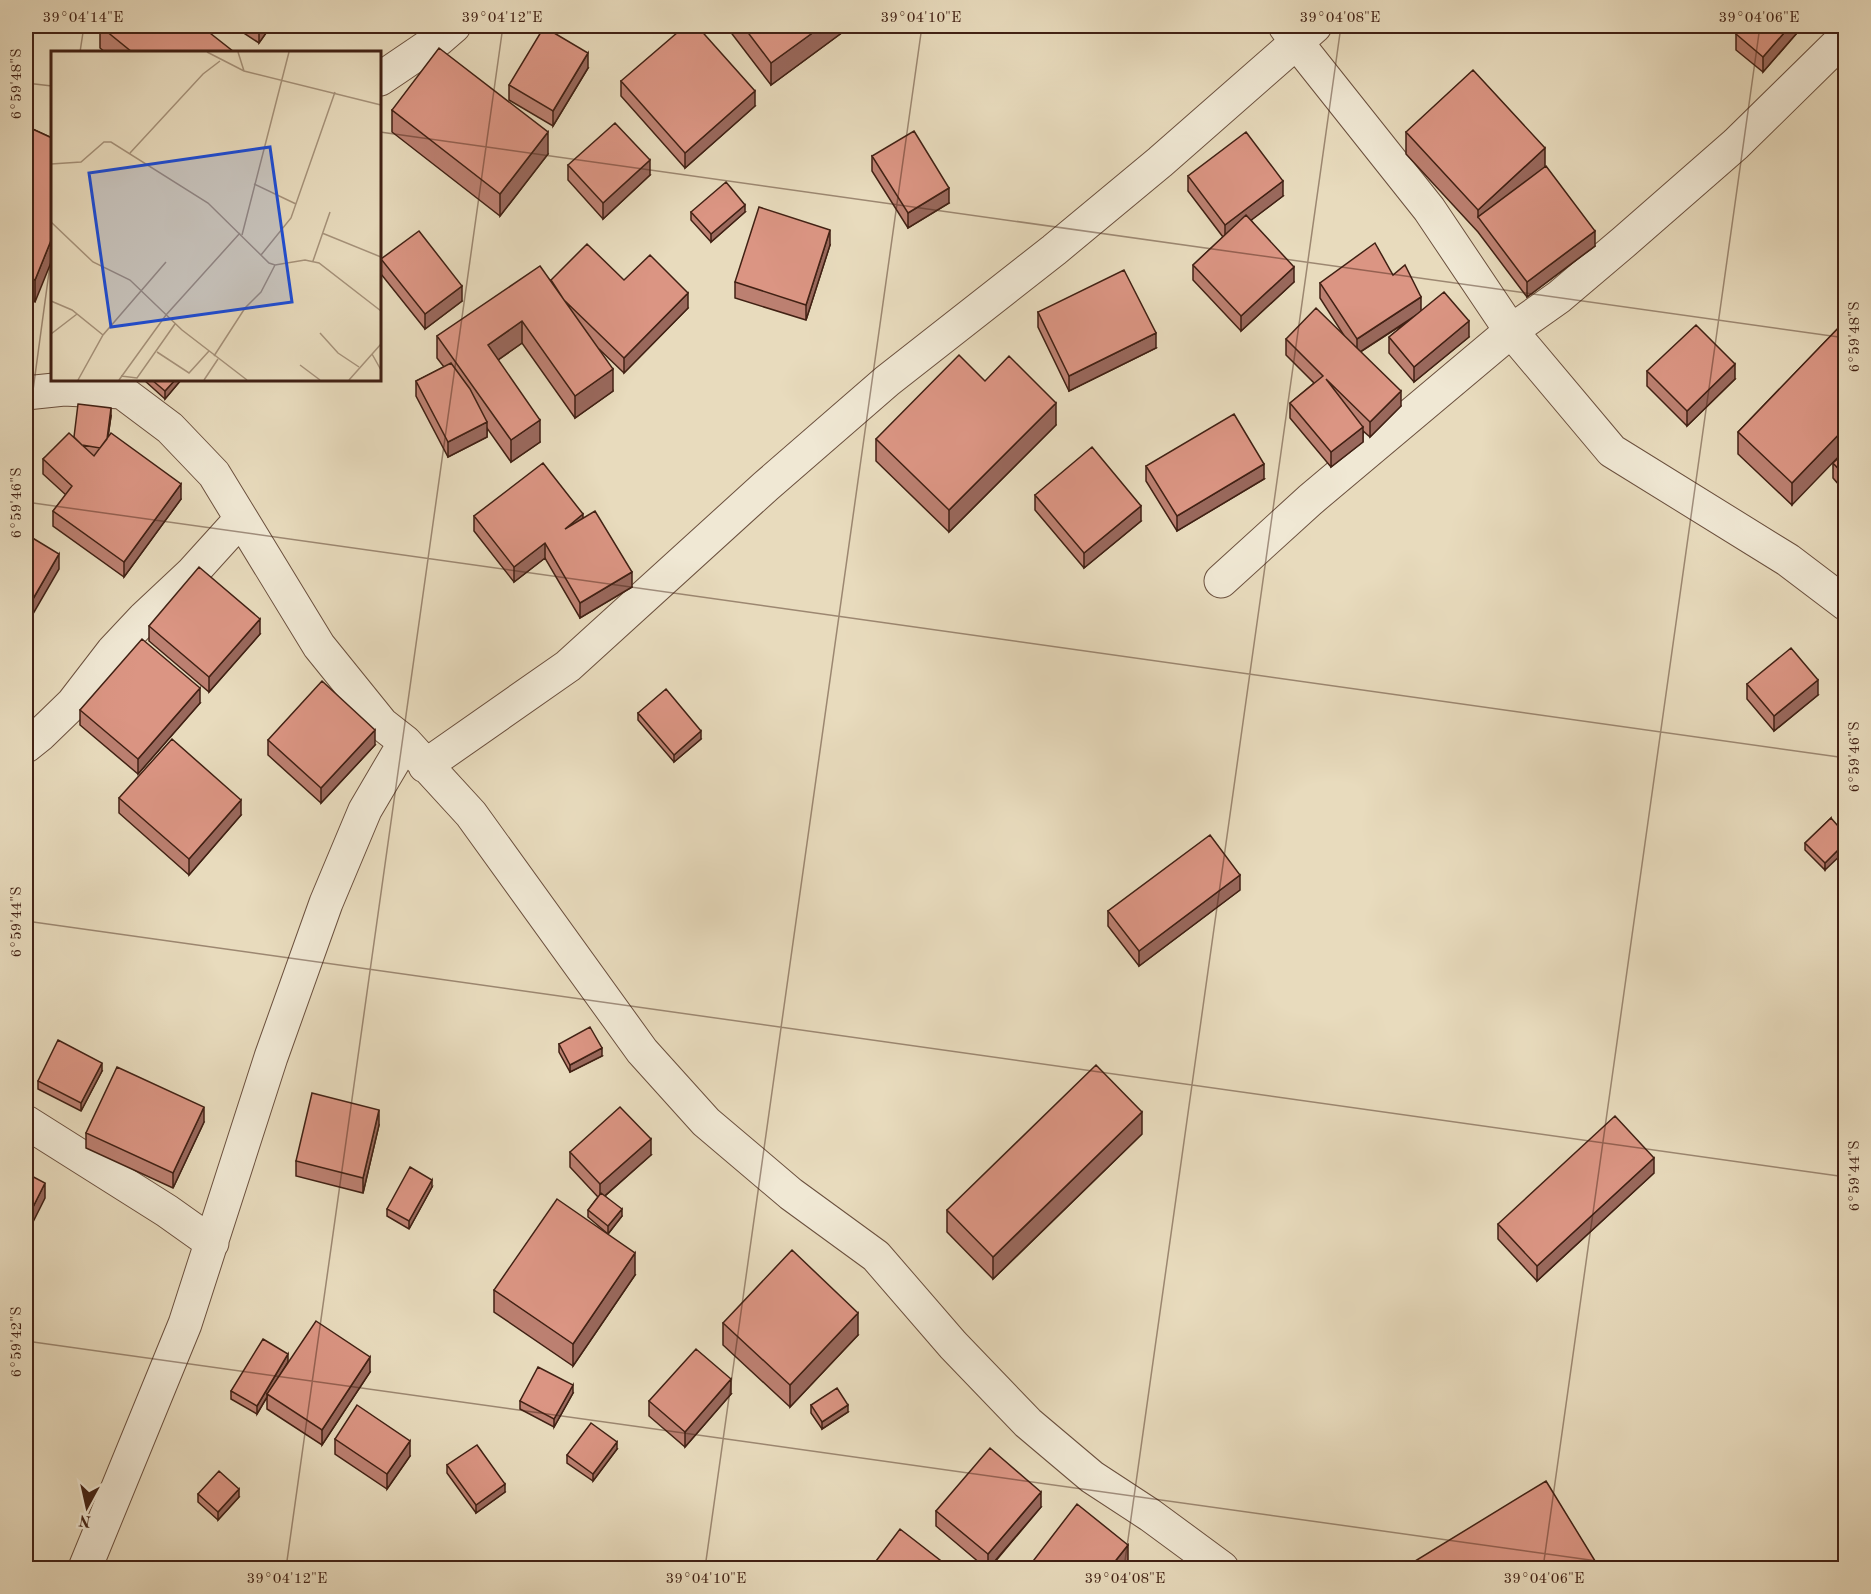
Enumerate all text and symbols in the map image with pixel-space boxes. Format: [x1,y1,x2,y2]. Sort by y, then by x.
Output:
text: 39°04'14"E [43,11,123,26]
text: 39°04'12"E [462,11,542,26]
text: 39°04'10"E [881,11,961,26]
text: 39°04'08"E [1300,11,1380,26]
text: 39°04'06"E [1719,11,1799,26]
text: 6°59'48"S [10,48,25,120]
inset map [51,51,381,381]
text: 6°59'48"S [1848,301,1863,373]
text: 6°59'46"S [10,467,25,539]
text: 6°59'46"S [1848,721,1863,793]
text: 6°59'44"S [10,886,25,958]
text: 6°59'44"S [1848,1140,1863,1212]
text: 6°59'42"S [10,1306,25,1378]
north arrow [57,1477,117,1537]
text: N [77,1511,92,1529]
text: 39°04'12"E [247,1572,327,1587]
text: 39°04'10"E [666,1572,746,1587]
text: 39°04'08"E [1085,1572,1165,1587]
text: 39°04'06"E [1504,1572,1584,1587]

